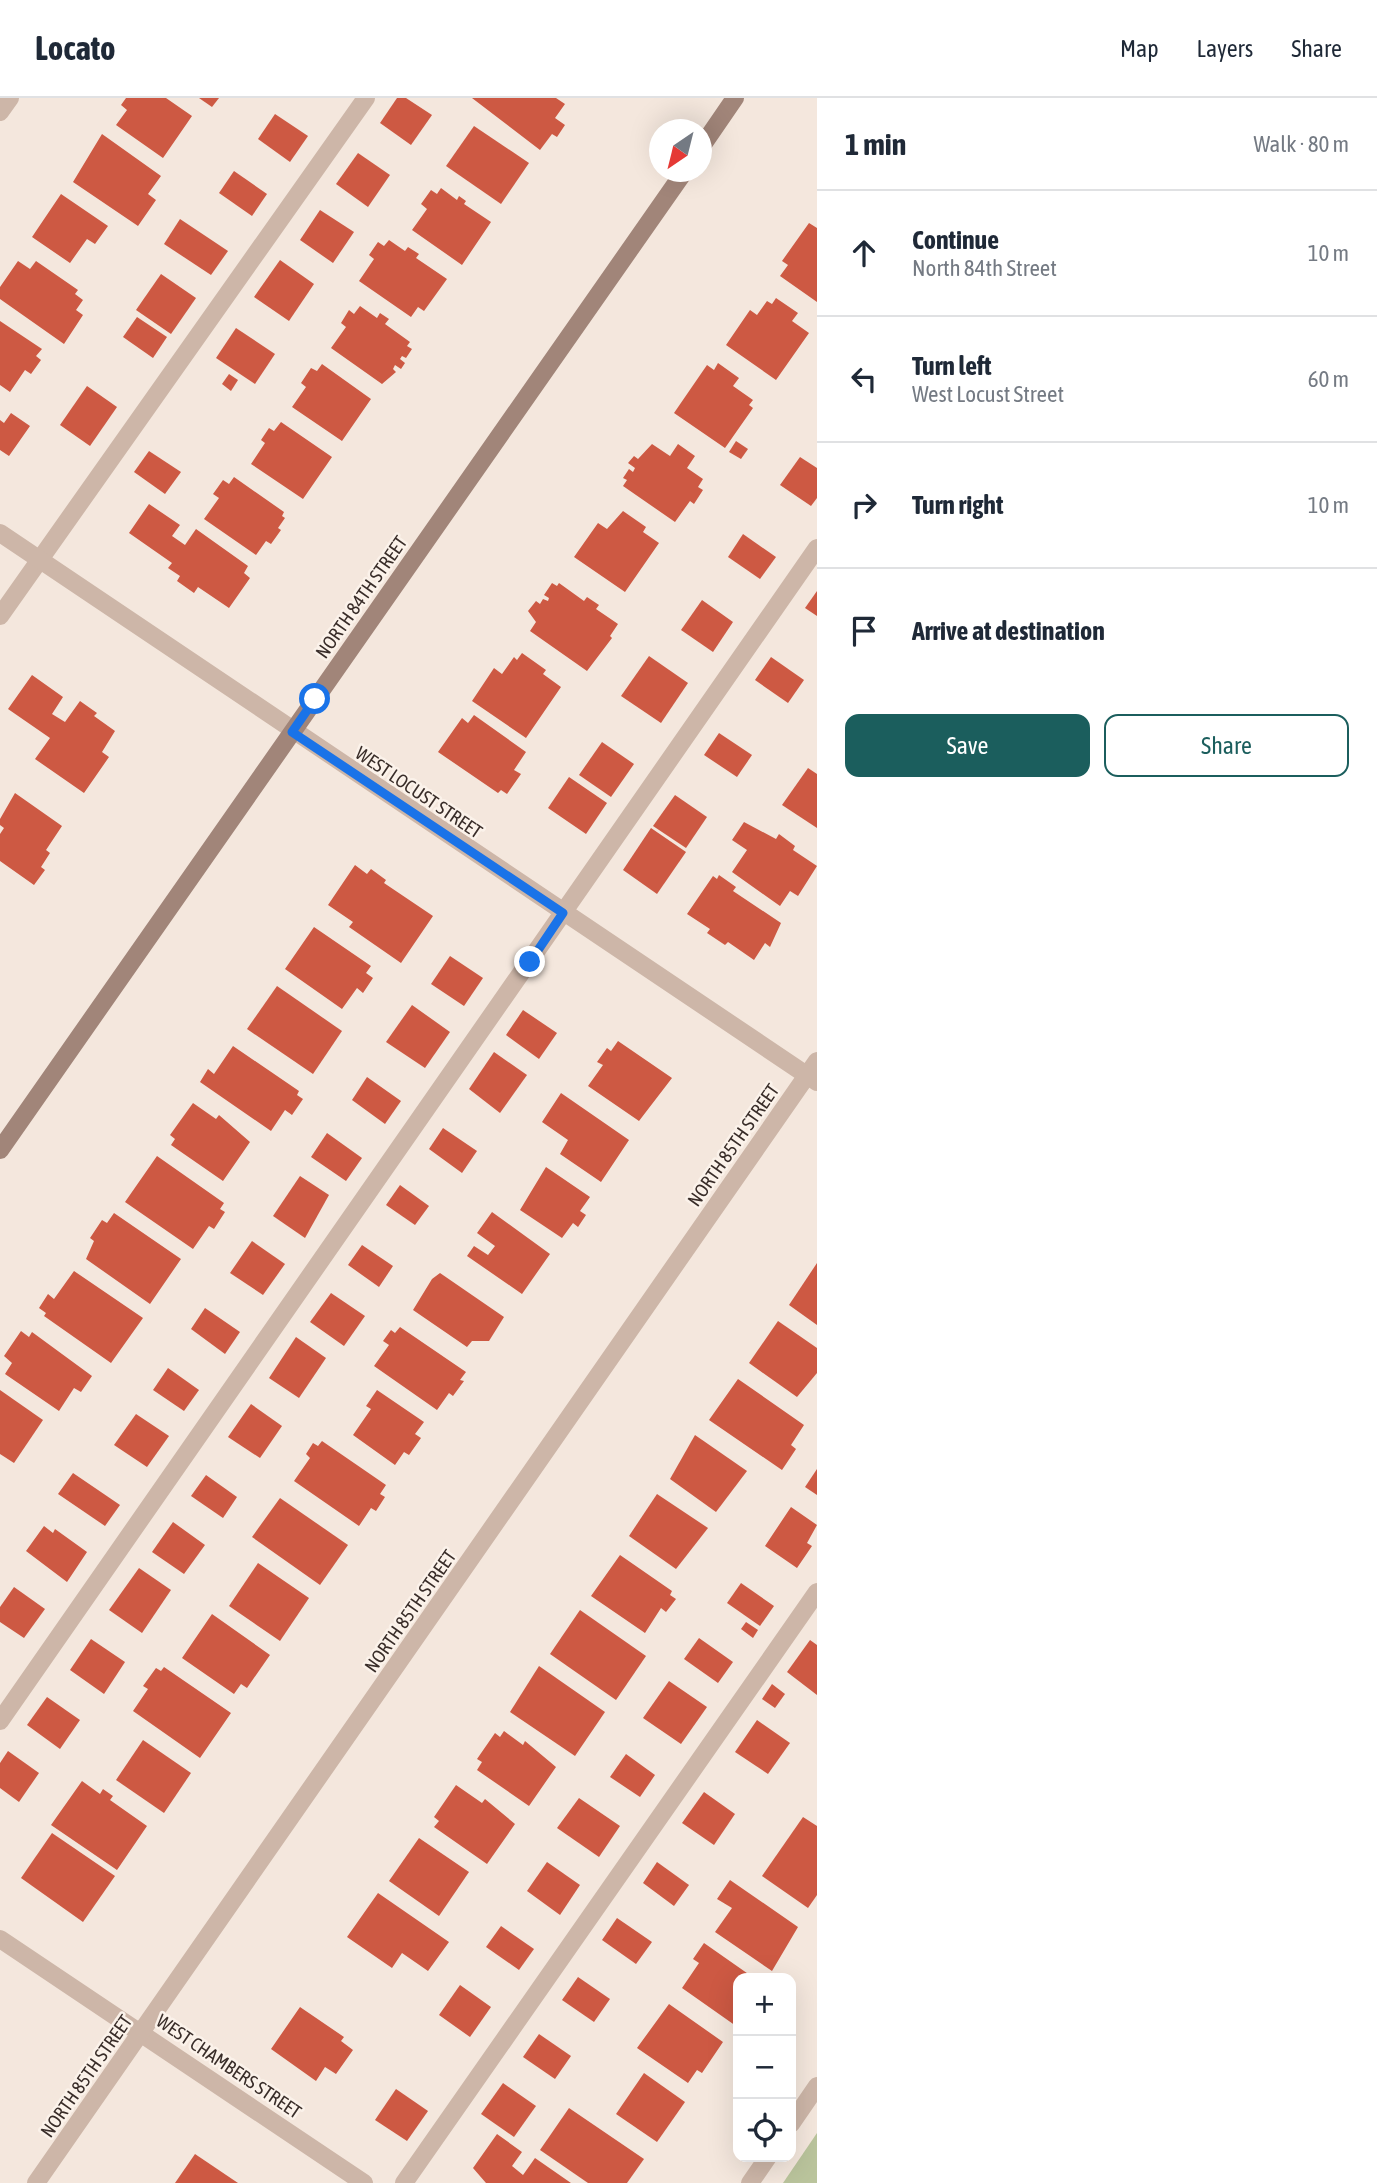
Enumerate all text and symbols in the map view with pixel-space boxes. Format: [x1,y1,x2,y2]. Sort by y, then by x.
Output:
text: Locato [35,29,116,67]
text: Map [1120,35,1159,62]
text: Layers [1197,35,1253,62]
text: Share [1291,35,1342,62]
north arrow [649,119,712,182]
text: 1 min [845,127,906,161]
text: Walk · 80 m [1254,131,1349,157]
text: Continue [912,225,999,255]
icon: ahead [845,234,883,272]
text: 10 m [1308,240,1349,266]
text: North 84th Street [912,255,1057,281]
text: Turn left [912,351,992,381]
icon: left [845,360,883,398]
text: 60 m [1308,366,1349,392]
text: West Locust Street [912,381,1064,407]
icon: right [845,486,883,524]
text: Turn right [912,490,1003,520]
text: 10 m [1308,492,1349,518]
street label: NORTH 84TH STREET [311,531,412,662]
icon: arrive [845,612,883,650]
text: Arrive at destination [912,616,1105,646]
route start [299,683,330,714]
button: Save [845,714,1090,777]
button: Share [1104,714,1349,777]
street label: WEST LOCUST STREET [352,742,487,843]
route end [514,946,545,977]
street label: NORTH 85TH STREET [683,1079,784,1210]
street label: NORTH 85TH STREET [360,1545,461,1676]
map controls [733,1973,796,2162]
button: + [733,1973,796,2036]
street label: WEST CHAMBERS STREET [152,2009,306,2123]
street label: NORTH 85TH STREET [36,2010,137,2141]
button: − [733,2036,796,2099]
button: locate [733,2099,796,2162]

